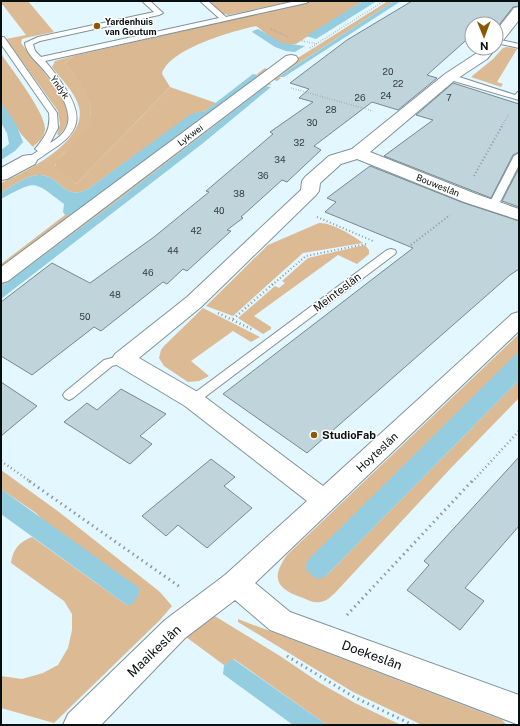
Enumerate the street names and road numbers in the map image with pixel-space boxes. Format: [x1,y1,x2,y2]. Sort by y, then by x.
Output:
street label: Yndyk [48,73,72,101]
street label: Lykwei [175,122,205,148]
street label: Bouweslân [415,171,461,199]
street label: Meinteslân [311,270,363,314]
street label: Hoyteslân [354,430,400,474]
street label: Maaikeslân [124,622,184,680]
street label: Doekeslân [340,637,404,673]

